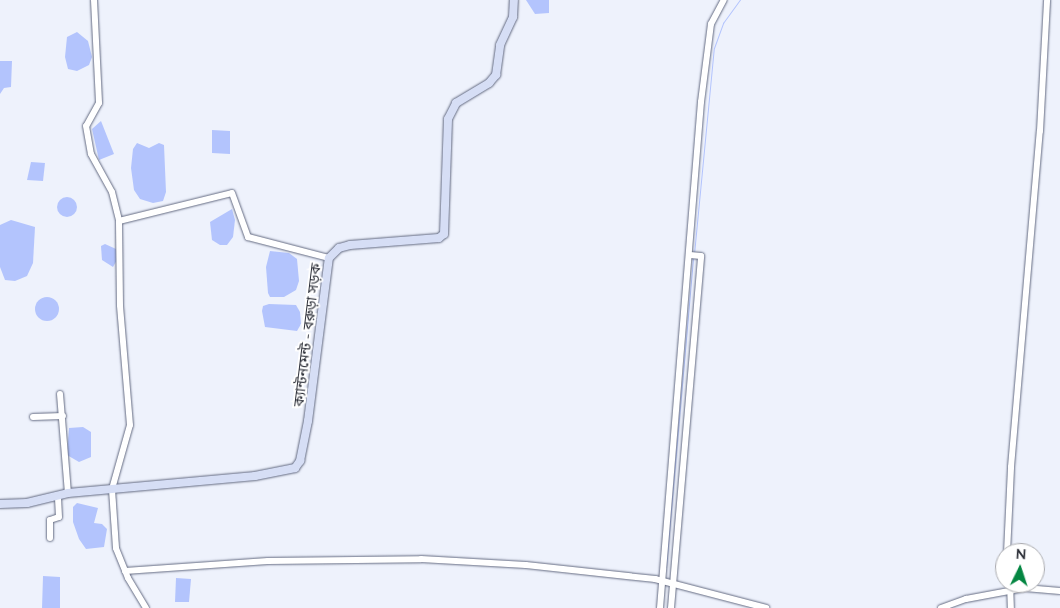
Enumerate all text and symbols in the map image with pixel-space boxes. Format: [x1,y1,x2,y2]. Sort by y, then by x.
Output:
street label: ক্যান্টনমেন্ট - বরুড়া সড়ক [290,262,324,408]
north arrow [995,543,1045,593]
text: N [1015,545,1027,563]

